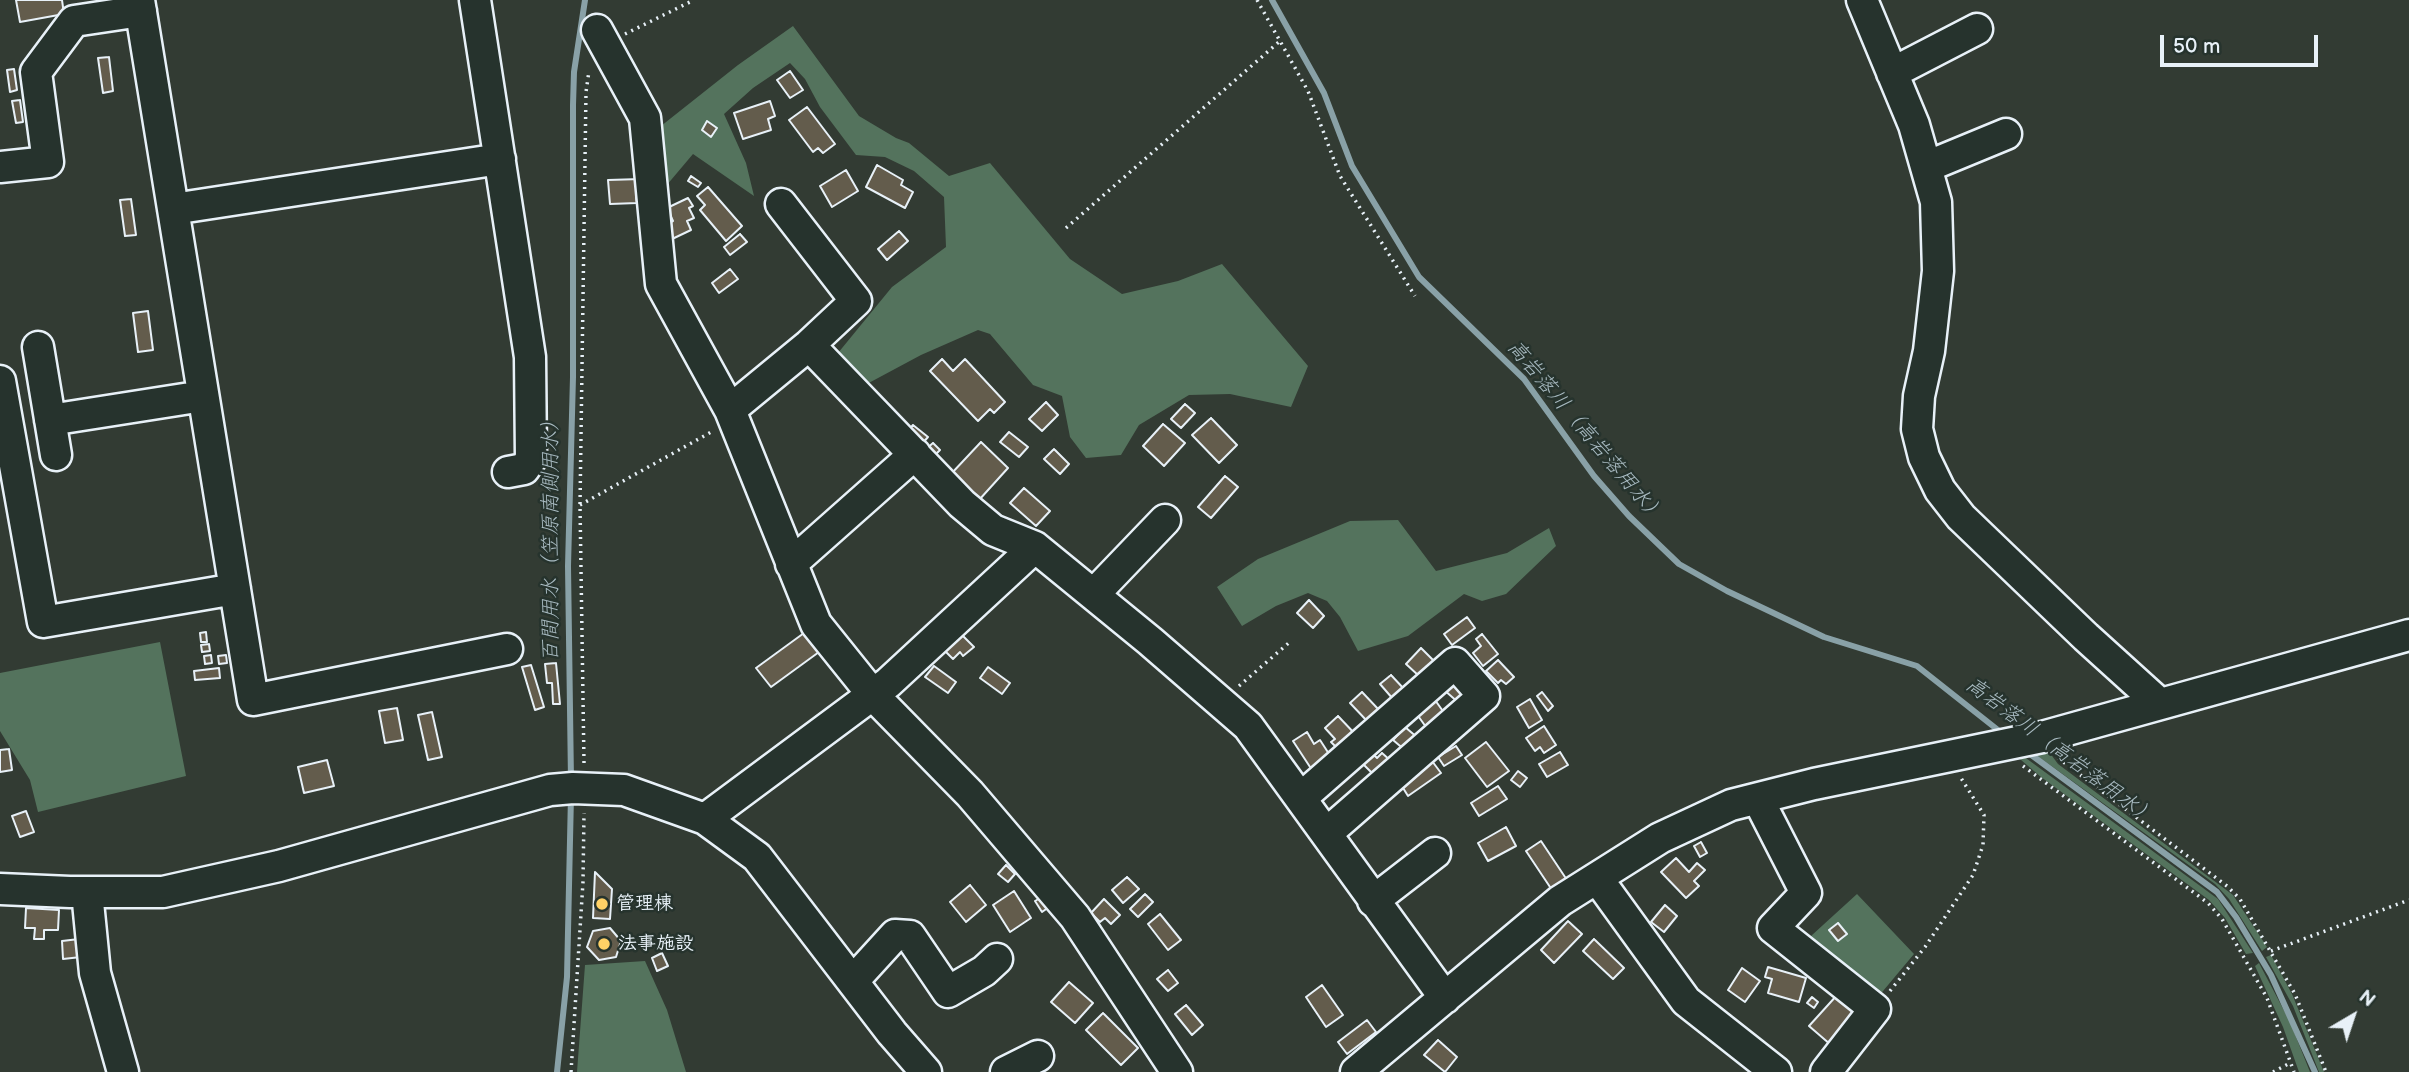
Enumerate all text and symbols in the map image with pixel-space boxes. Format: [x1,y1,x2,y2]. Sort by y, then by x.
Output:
scale bar [2164,21,2322,65]
text: 50 m [2173,34,2220,59]
water label: 高岩落川（高岩落用水） [1501,335,1669,529]
water label: 百間用水（笠原南側用水） [539,410,565,662]
water label: 高岩落川（高岩落用水） [1960,672,2160,832]
place label: 管理棟 [616,893,673,915]
marker: 管理棟 [594,896,610,912]
place label: 法事施設 [618,933,694,955]
marker: 法事施設 [596,936,612,952]
north arrow [2318,981,2388,1051]
text: N [2354,986,2379,1013]

